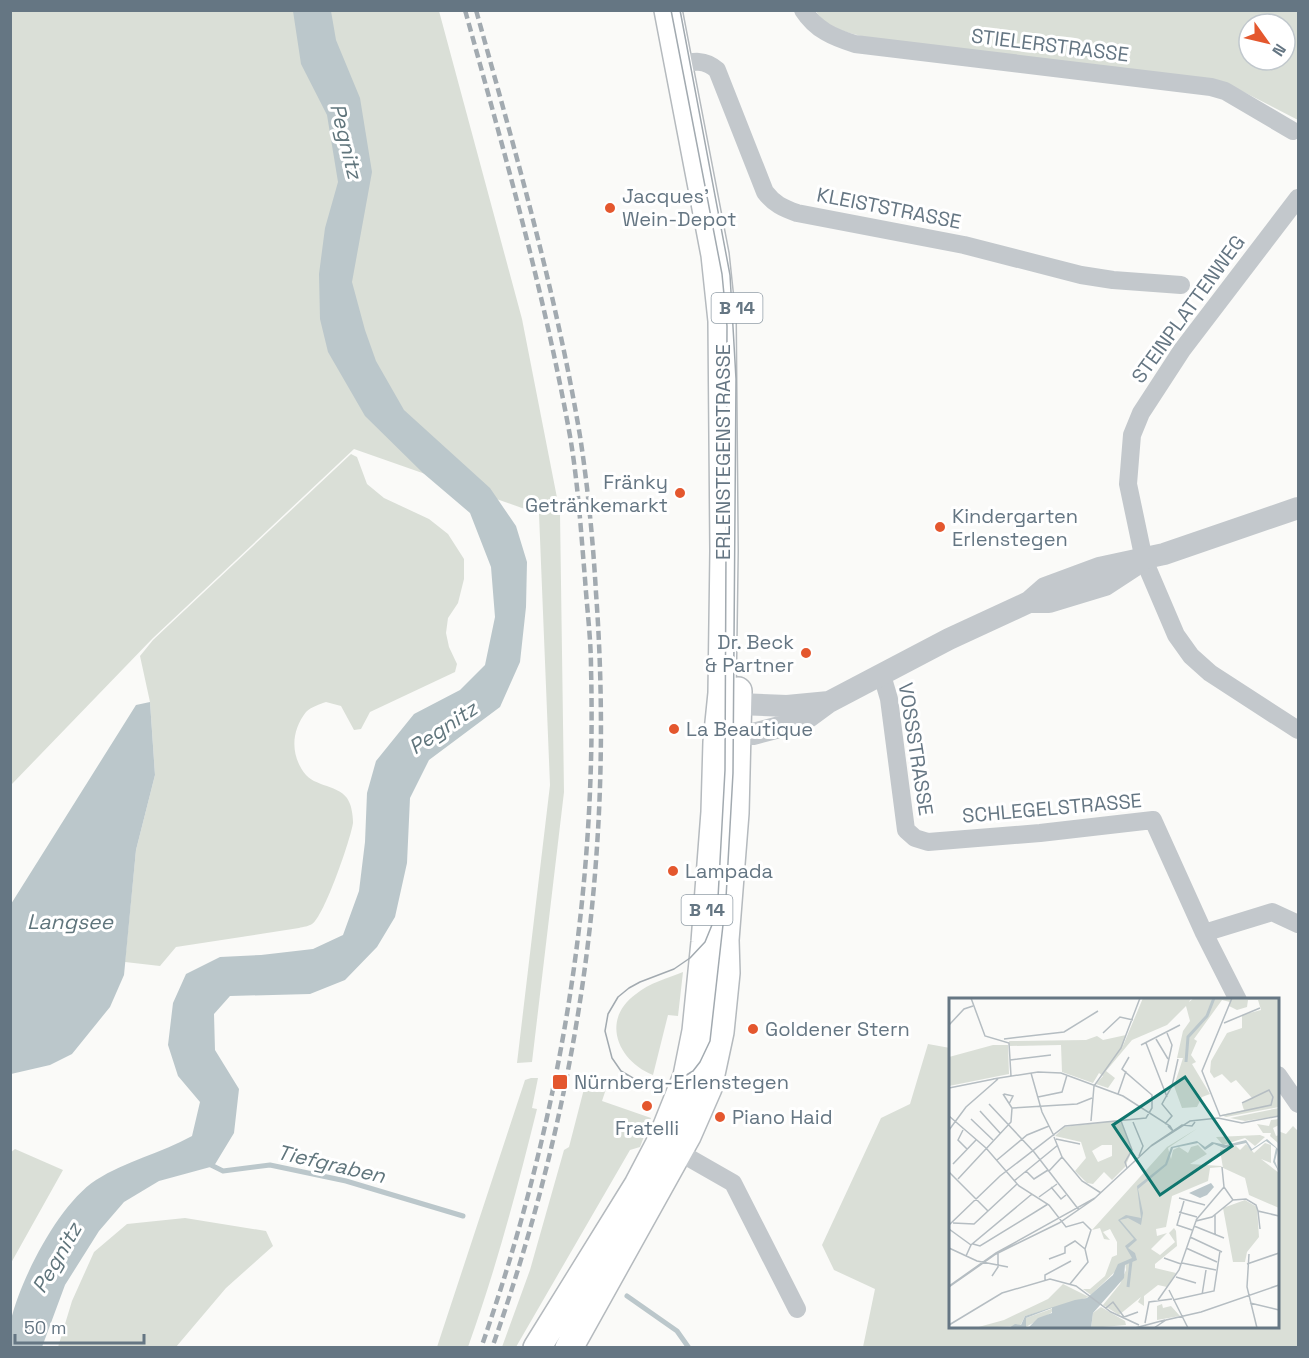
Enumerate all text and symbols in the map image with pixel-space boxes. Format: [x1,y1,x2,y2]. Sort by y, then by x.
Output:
north arrow [1237,12,1297,72]
street label: STIELERSTRASSE [970,22,1130,68]
text: N [1267,40,1291,60]
water label: Pegnitz [324,100,369,183]
street label: KLEISTSTRASSE [815,181,963,235]
place label: Jacques' Wein-Depot [622,183,736,232]
marker: Jacques' Wein-Depot [603,201,617,215]
street label: STEINPLATTENWEG [1125,230,1251,388]
road number: B 14 [712,293,762,323]
street label: ERLENSTEGENSTRASSE [710,344,736,560]
place label: Fränky Getränkemarkt [525,469,668,518]
marker: Fränky Getränkemarkt [673,486,687,500]
place label: Kindergarten Erlenstegen [952,503,1078,552]
marker: Kindergarten Erlenstegen [933,520,947,534]
place label: Dr. Beck & Partner [705,629,794,678]
marker: Dr. Beck & Partner [799,646,813,660]
street label: VOSSSTRASSE [893,681,939,817]
water label: Pegnitz [403,694,484,760]
place label: La Beautique [686,716,813,742]
marker: La Beautique [667,722,681,736]
street label: SCHLEGELSTRASSE [961,787,1143,829]
place label: Lampada [685,858,773,884]
marker: Lampada [666,864,680,878]
road number: B 14 [682,895,732,925]
water label: Langsee [27,908,114,935]
inset map [949,998,1279,1328]
place label: Goldener Stern [765,1016,910,1042]
marker: Goldener Stern [746,1022,760,1036]
place label: Nürnberg-Erlenstegen [574,1069,789,1095]
marker: Nürnberg-Erlenstegen [551,1073,569,1091]
marker: Fratelli [640,1099,654,1113]
place label: Piano Haid [732,1104,833,1130]
marker: Piano Haid [713,1110,727,1124]
place label: Fratelli [615,1115,679,1141]
water label: Tiefgraben [274,1138,389,1189]
water label: Pegnitz [26,1216,88,1298]
scale bar [15,1307,144,1345]
text: 50 m [24,1316,66,1339]

